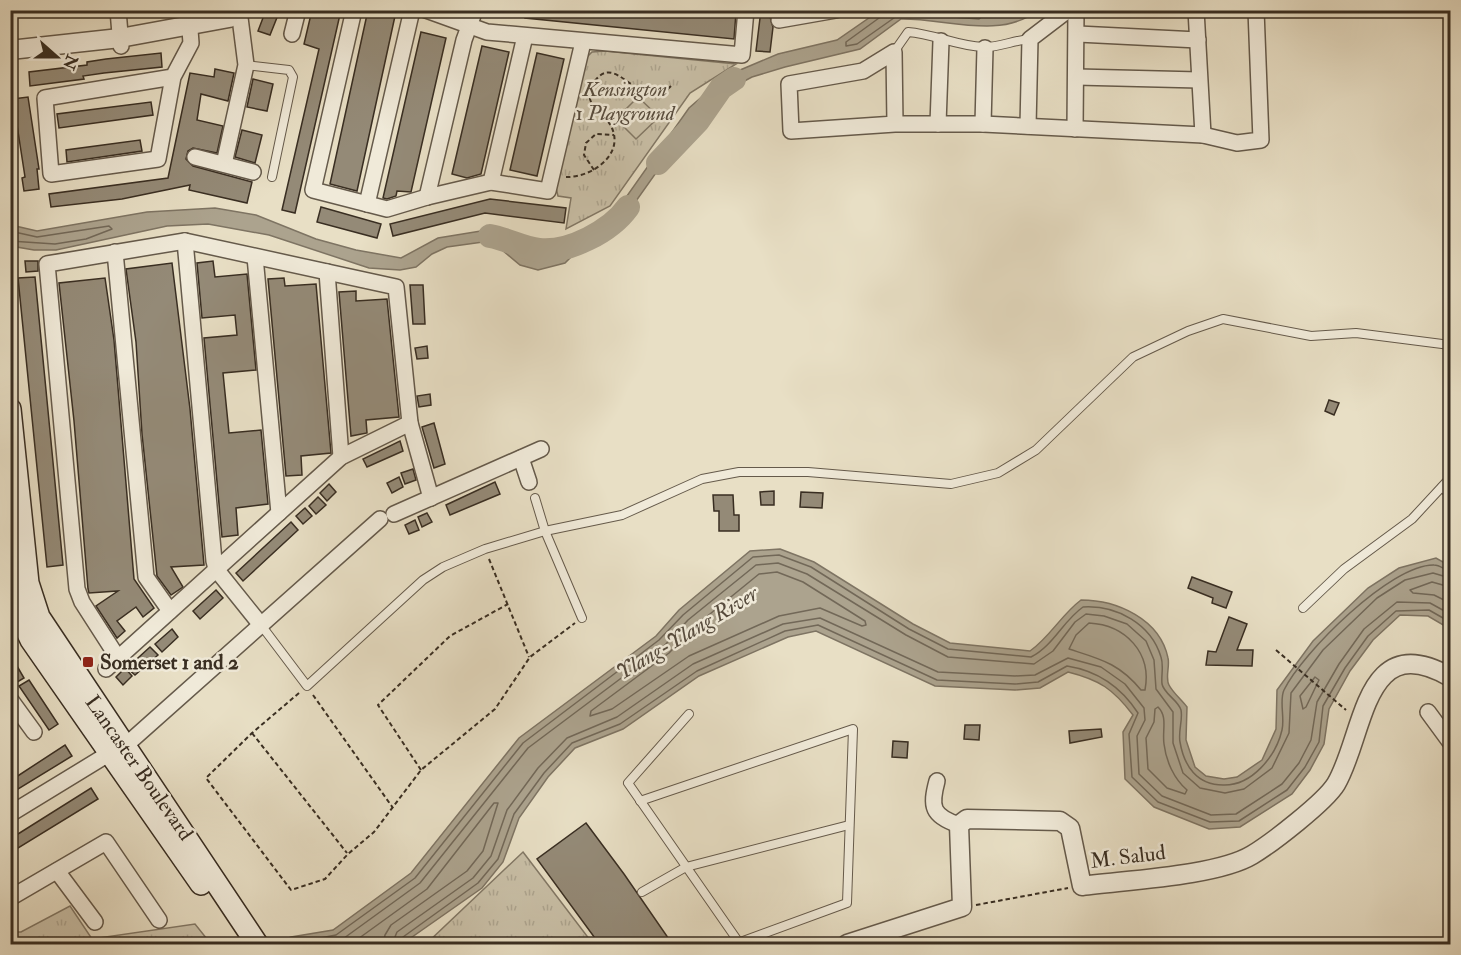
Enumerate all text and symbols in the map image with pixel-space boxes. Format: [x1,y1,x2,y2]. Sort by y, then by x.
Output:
north arrow [27,27,87,87]
text: N [58,51,82,73]
park label: Kensington 1 Playground [575,76,676,127]
water label: Ylang-Ylang River [611,579,765,686]
place label: Somerset 1 and 2 [100,649,239,676]
marker: Somerset 1 and 2 [81,655,95,669]
street label: Lancaster Boulevard [79,690,200,846]
street label: M. Salud [1089,839,1168,875]

